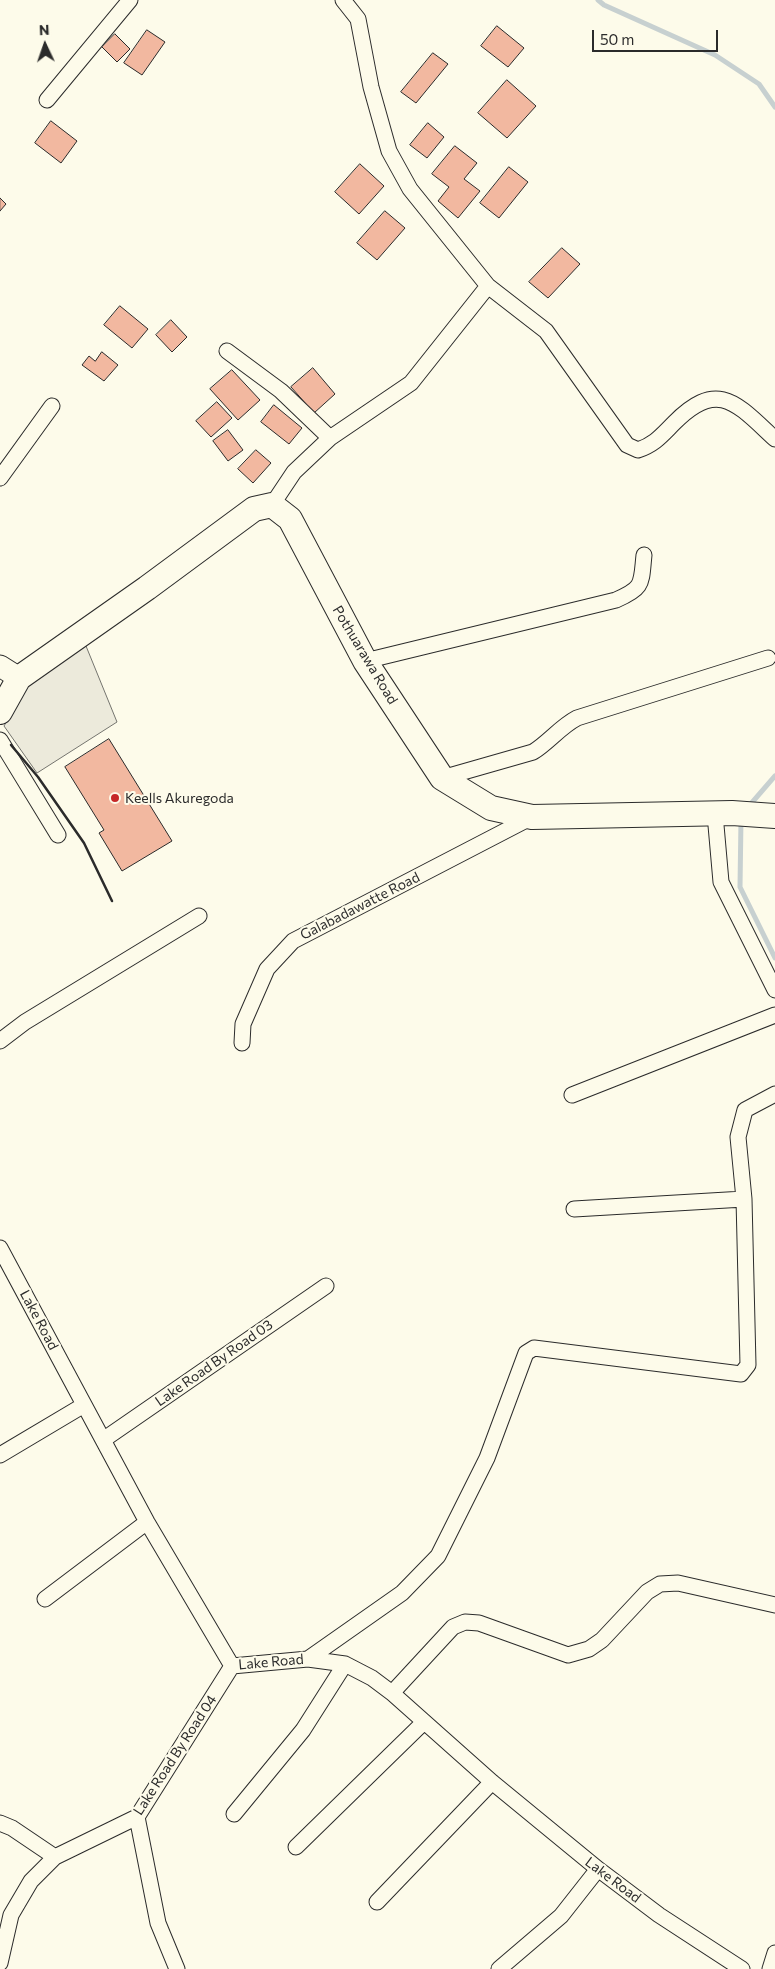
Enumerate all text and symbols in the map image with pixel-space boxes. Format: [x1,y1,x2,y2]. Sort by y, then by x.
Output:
north arrow [20,20,70,70]
scale bar [595,20,721,52]
text: N [39,21,50,38]
text: 50 m [600,30,634,48]
street label: Pothuarawa Road [329,603,401,707]
place label: Keells Akuregoda [125,790,234,806]
marker: Keells Akuregoda [109,792,121,804]
street label: Galabadawatte Road [297,869,423,943]
street label: Lake Road [16,1287,62,1353]
street label: Lake Road By Road 03 [152,1316,276,1410]
street label: Lake Road [238,1651,304,1673]
street label: Lake Road By Road 04 [130,1692,220,1818]
street label: Lake Road [582,1854,644,1906]

